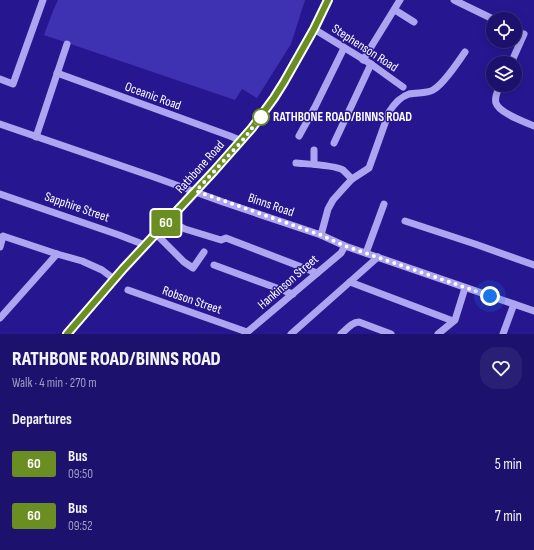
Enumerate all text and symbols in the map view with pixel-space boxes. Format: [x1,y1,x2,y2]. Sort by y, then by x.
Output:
map controls [486,12,522,92]
button: locate [486,12,522,48]
street label: Stephenson Road [329,21,401,75]
button: layers [486,56,522,92]
street label: Oceanic Road [123,78,183,114]
marker: RATHBONE ROAD/BINNS ROAD [252,108,270,126]
place label: RATHBONE ROAD/BINNS ROAD [273,109,412,125]
street label: Rathbone Road [172,137,228,197]
street label: Sapphire Street [42,188,112,226]
street label: Binns Road [246,190,296,220]
line badge: 60 [148,210,184,236]
text: 60 [159,214,173,231]
street label: Hankinson Street [254,251,322,313]
street label: Robson Street [160,282,224,318]
your location [480,286,500,306]
button: heart [480,347,522,389]
text: RATHBONE ROAD/BINNS ROAD [12,348,221,371]
text: Walk · 4 min · 270 m [12,375,97,391]
text: Departures [12,410,72,429]
text: Bus [68,447,87,466]
text: 60 [27,455,41,472]
text: 5 min [495,455,522,474]
text: 09:50 [68,466,93,482]
text: Bus [68,499,87,518]
text: 60 [27,507,41,524]
text: 7 min [495,507,522,526]
text: 09:52 [68,518,93,534]

